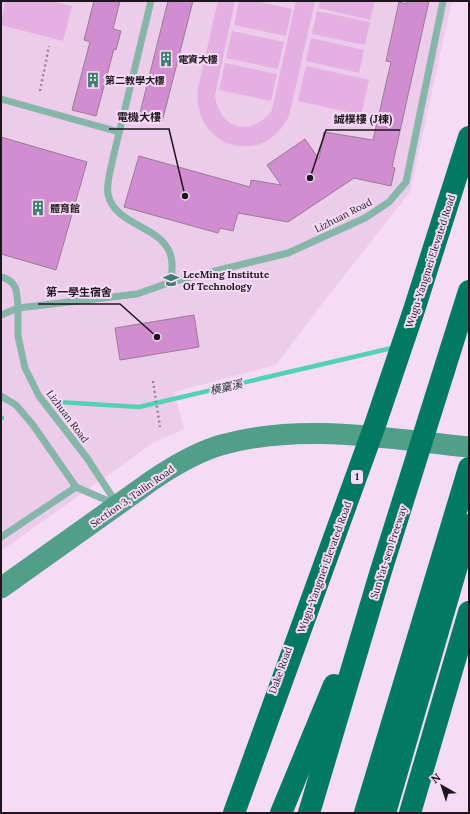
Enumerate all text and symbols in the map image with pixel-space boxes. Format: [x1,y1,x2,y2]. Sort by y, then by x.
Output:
building icon: 電資大樓 [157,50,175,68]
place label: 電資大樓 [178,53,218,66]
building icon: 第二教學大樓 [84,71,102,89]
place label: 第二教學大樓 [105,74,165,87]
callout: 電機大樓 [109,106,169,129]
callout: 誠樸樓 (J棟) [326,107,400,130]
text: 電機大樓 [117,110,161,124]
text: 誠樸樓 (J棟) [334,112,392,127]
street label: Wugu-Yangmei Elevated Road [403,193,458,329]
street label: Lizhuan Road [312,195,374,235]
building icon: 體育館 [29,199,47,217]
place label: 體育館 [50,202,80,215]
place label: LeeMing Institute Of Technology [183,268,270,293]
school or university icon: LeeMing Institute Of Technology [162,271,180,289]
callout: 第一學生宿舍 [38,281,120,304]
text: 第一學生宿舍 [46,285,112,299]
water label: 橫窠溪 [208,376,246,398]
street label: Lizhuan Road [44,387,92,445]
street label: Section 3, Tailin Road [88,462,177,530]
road number: 1 [351,470,363,484]
street label: Wugu-Yangmei Elevated Road [295,500,354,635]
street label: Sun Yat-sen Freeway [367,503,410,600]
street label: Dake Road [266,645,295,695]
north arrow [422,766,462,806]
text: N [428,770,444,786]

